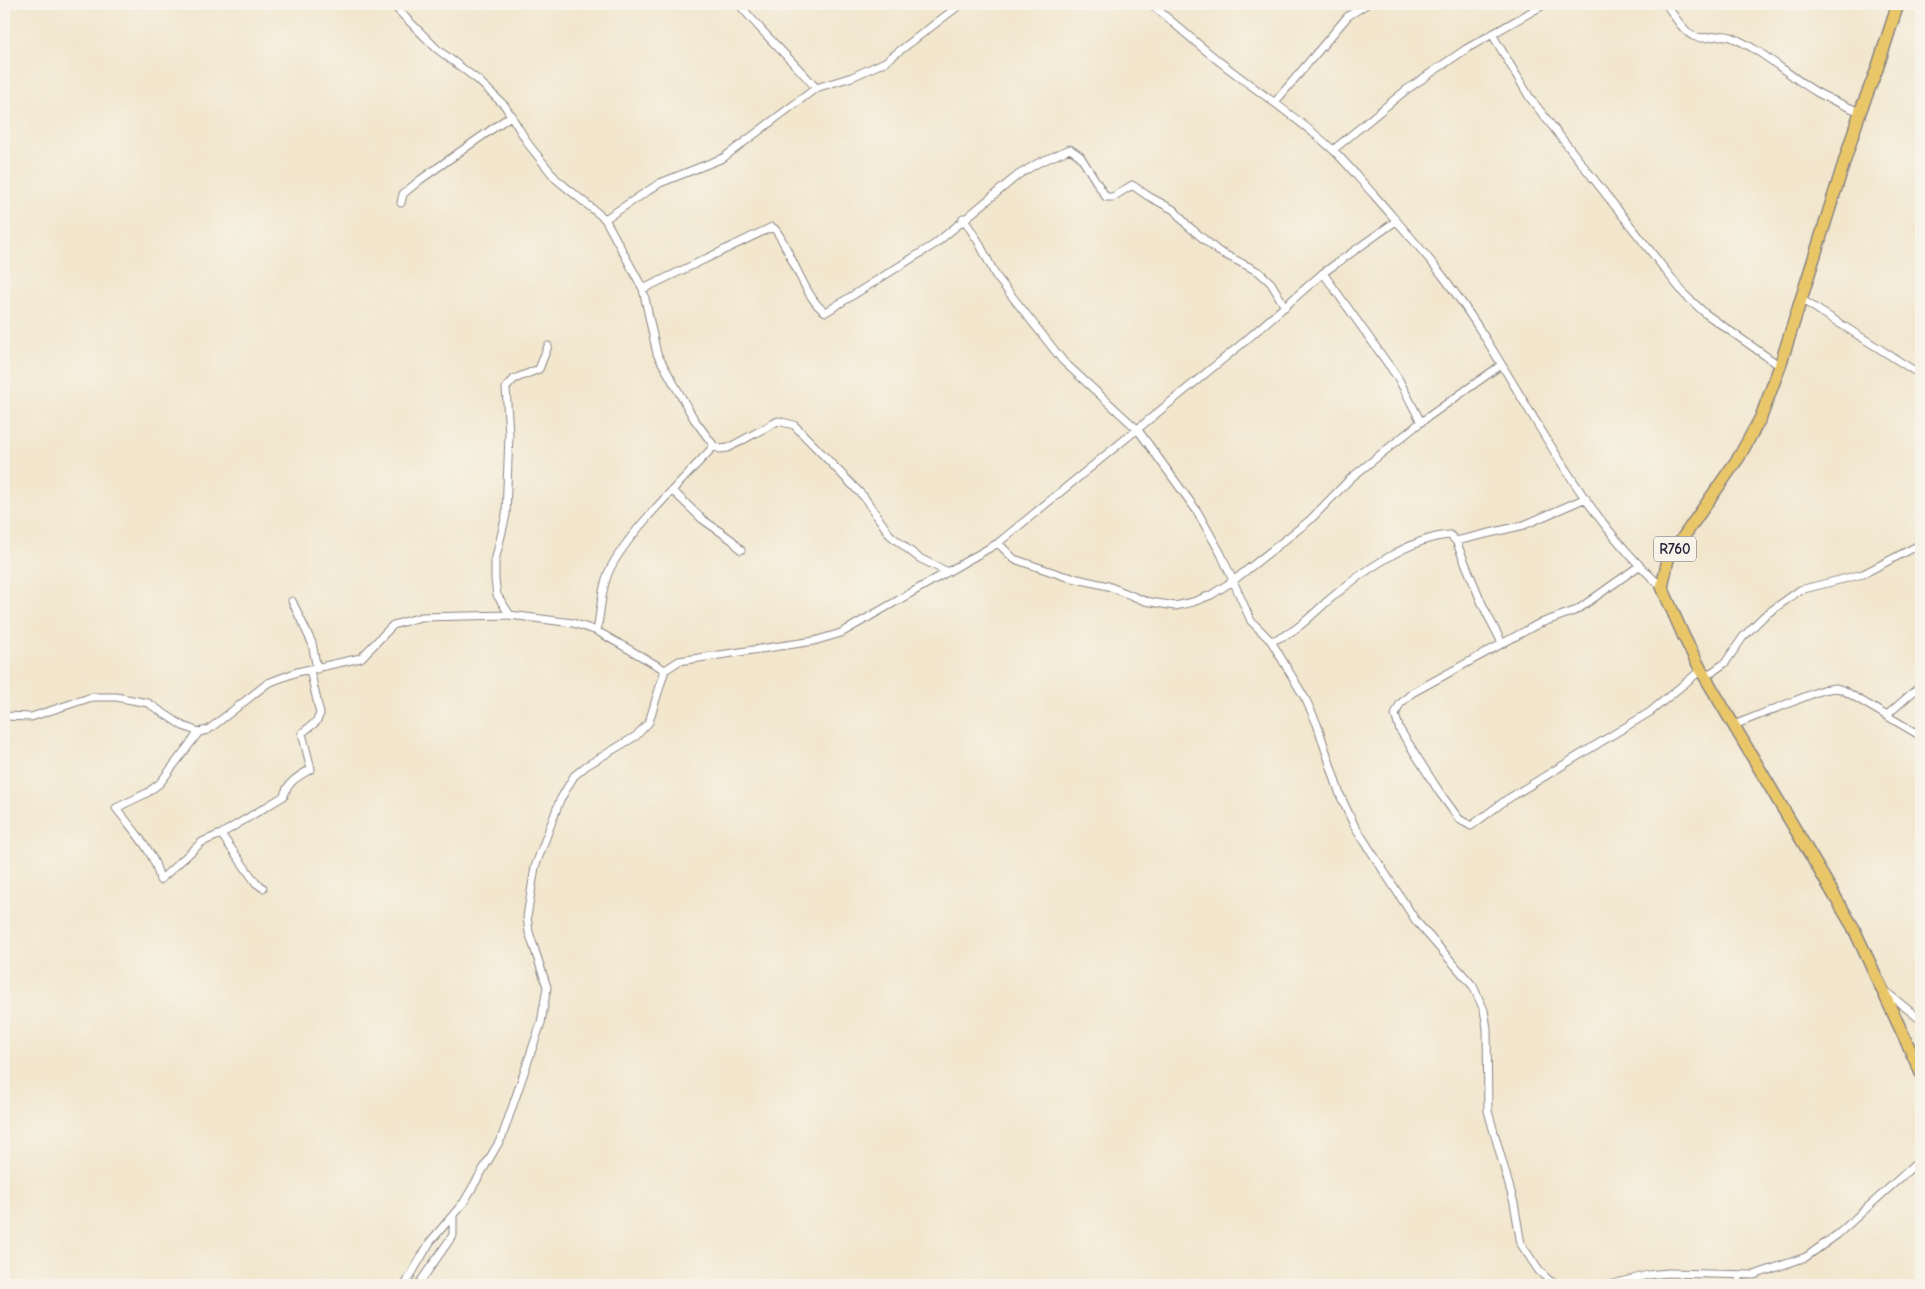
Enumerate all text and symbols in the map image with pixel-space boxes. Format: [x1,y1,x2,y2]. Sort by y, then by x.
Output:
road number: R760 [1654,536,1696,562]

